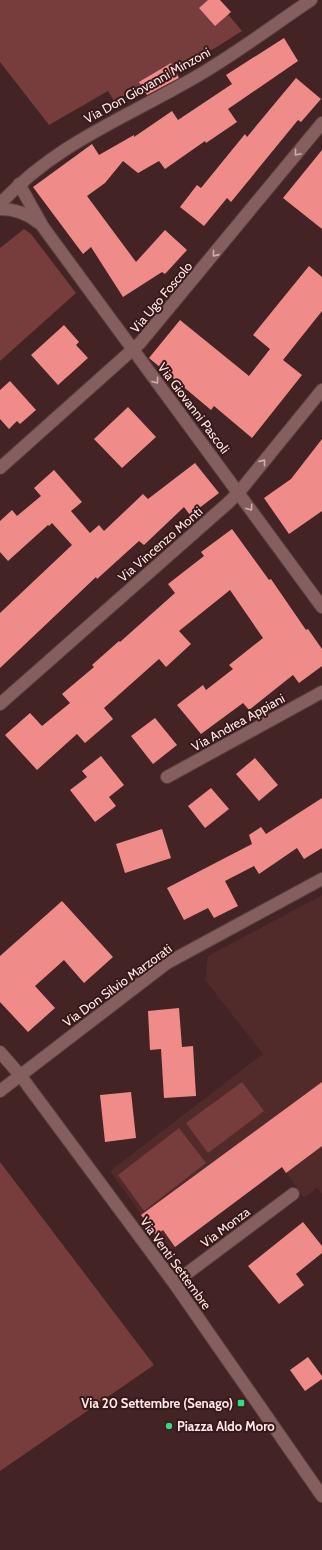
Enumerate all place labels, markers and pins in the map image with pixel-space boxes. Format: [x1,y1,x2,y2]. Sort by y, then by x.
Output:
place label: Via 20 Settembre (Senago) [81,1395,233,1411]
marker: Via 20 Settembre (Senago) [236,1398,246,1408]
place label: Piazza Aldo Moro [177,1418,275,1434]
marker: Piazza Aldo Moro [164,1421,174,1431]

